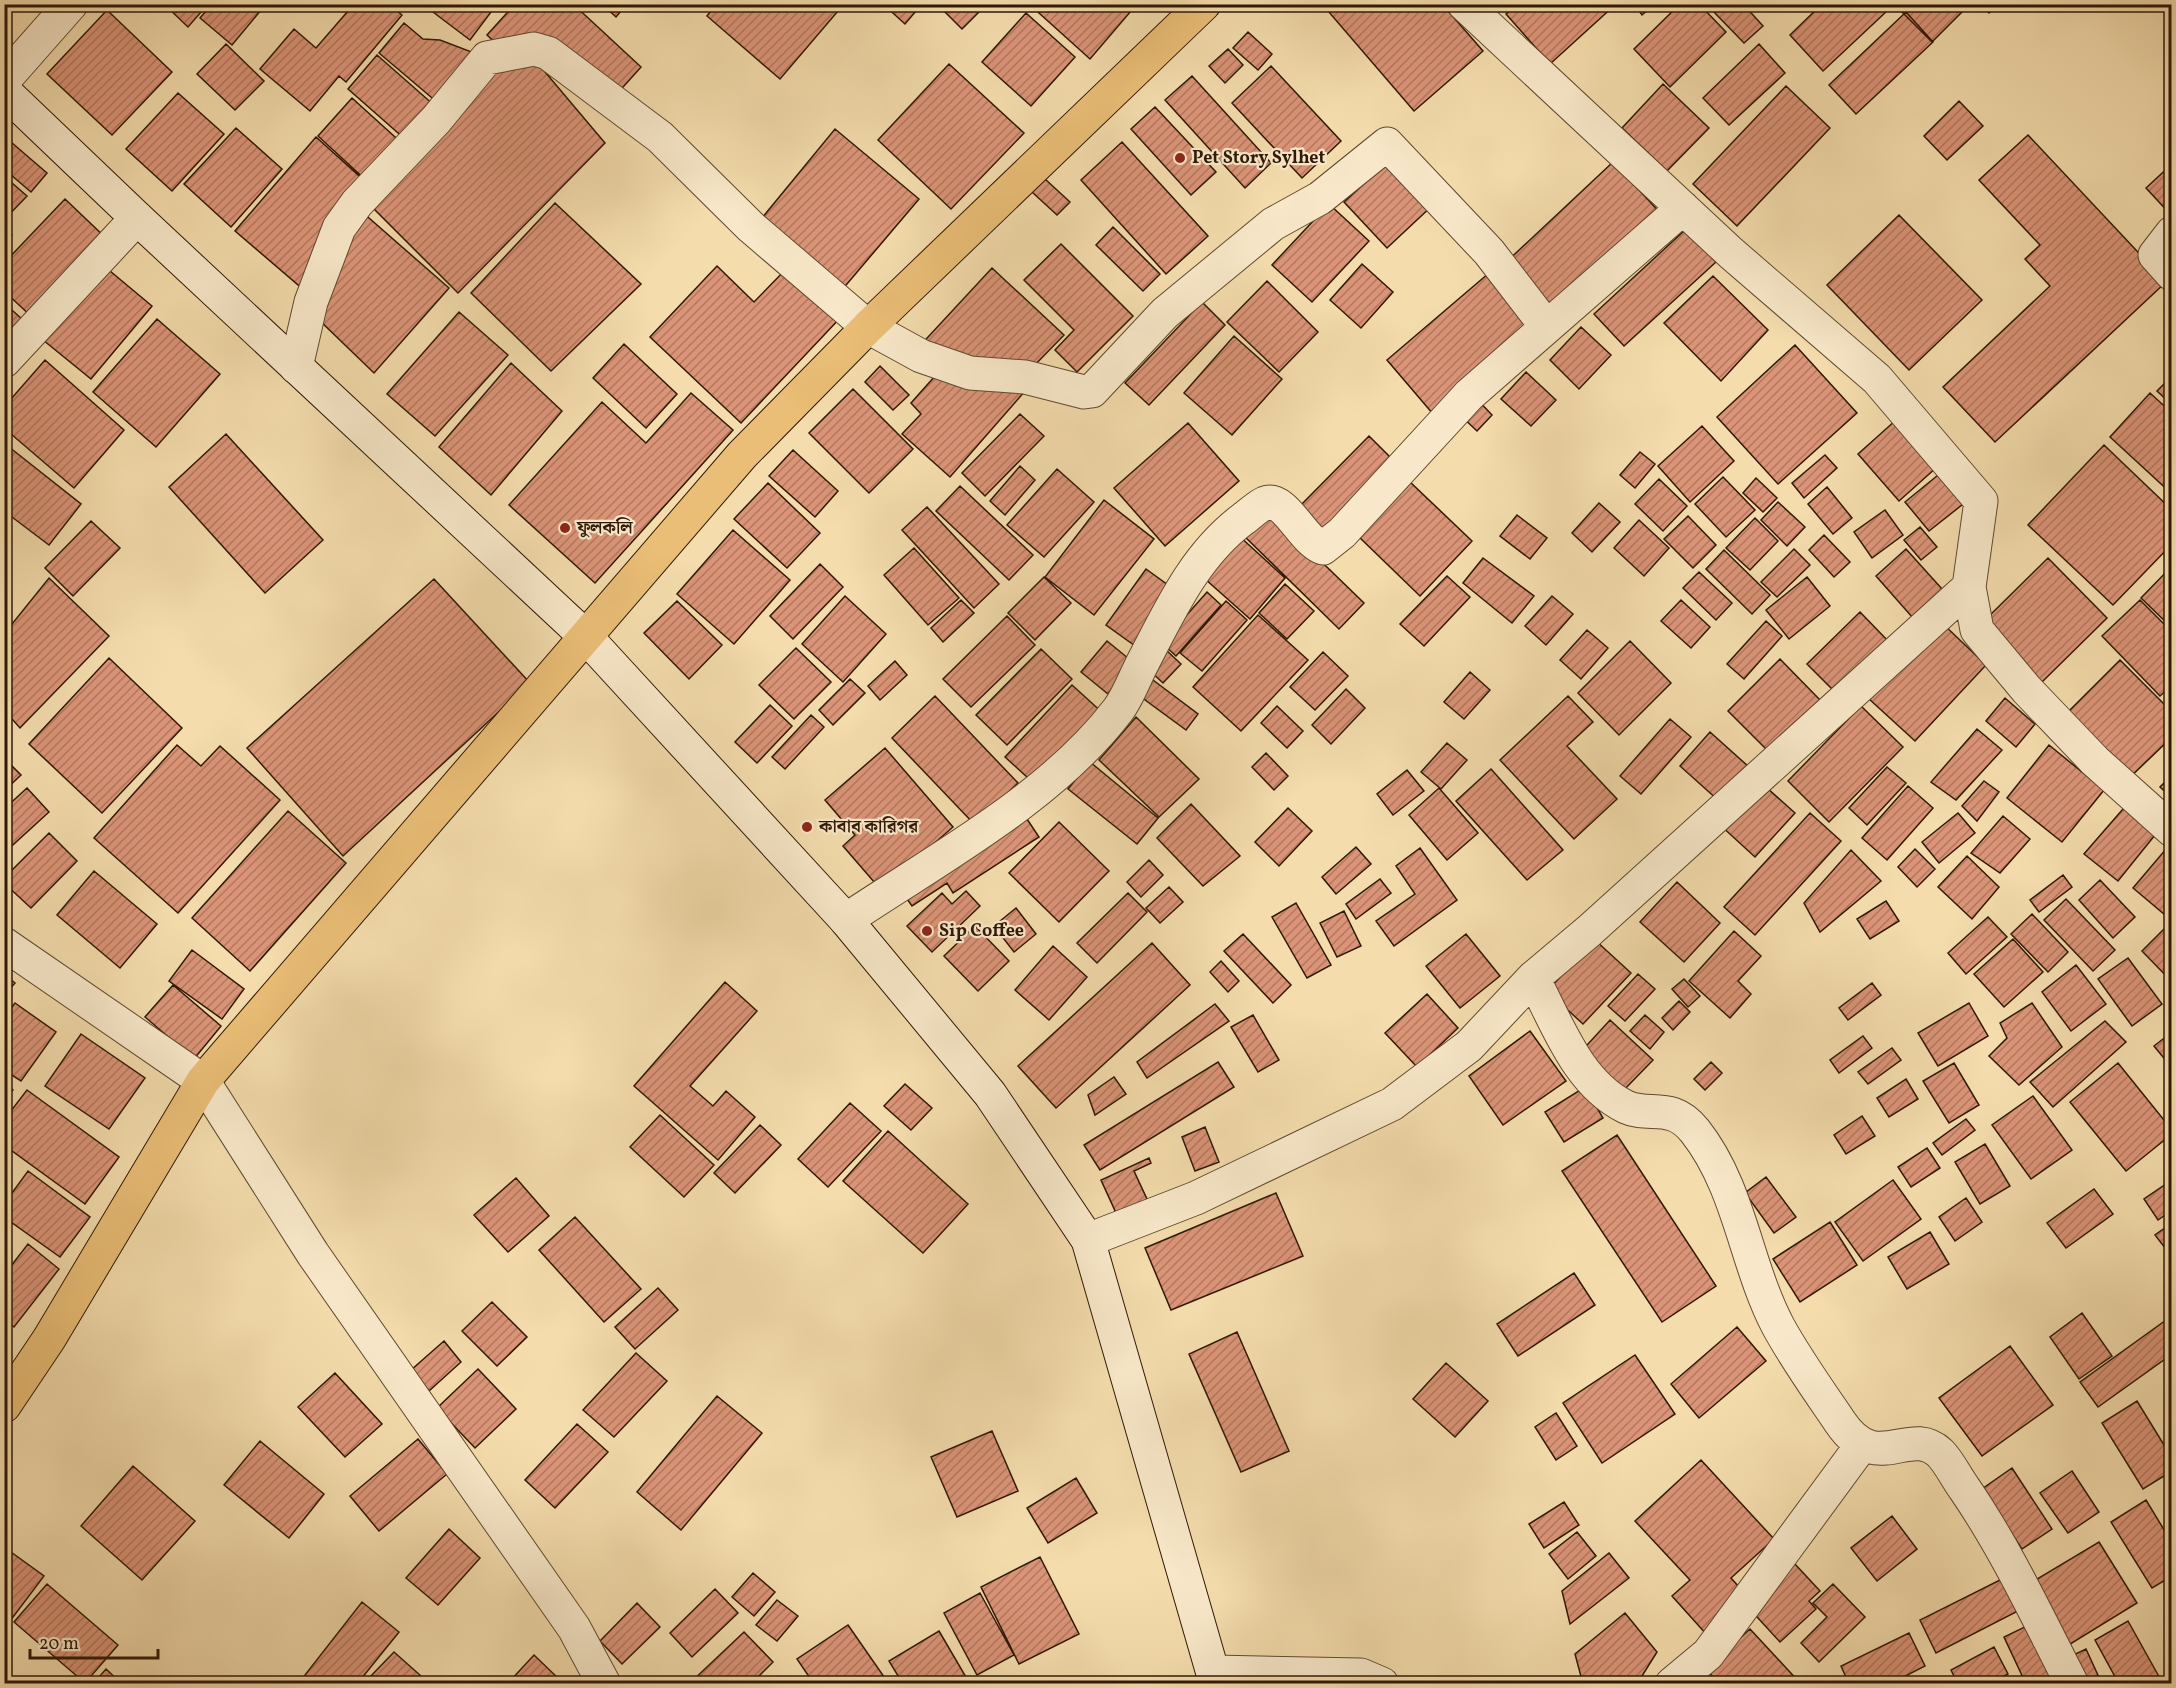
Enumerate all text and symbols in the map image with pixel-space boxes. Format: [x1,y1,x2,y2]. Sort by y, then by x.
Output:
place label: Pet Story Sylhet [1192,146,1326,171]
marker: Pet Story Sylhet [1173,151,1187,165]
place label: ফুলকলি [576,516,633,541]
marker: ফুলকলি [558,521,572,535]
place label: কাবাব কারিগর [818,815,919,840]
marker: কাবাব কারিগর [800,820,814,834]
place label: Sip Coffee [939,919,1024,944]
marker: Sip Coffee [920,924,934,938]
scale bar [30,1622,158,1660]
text: 20 m [39,1632,79,1657]

